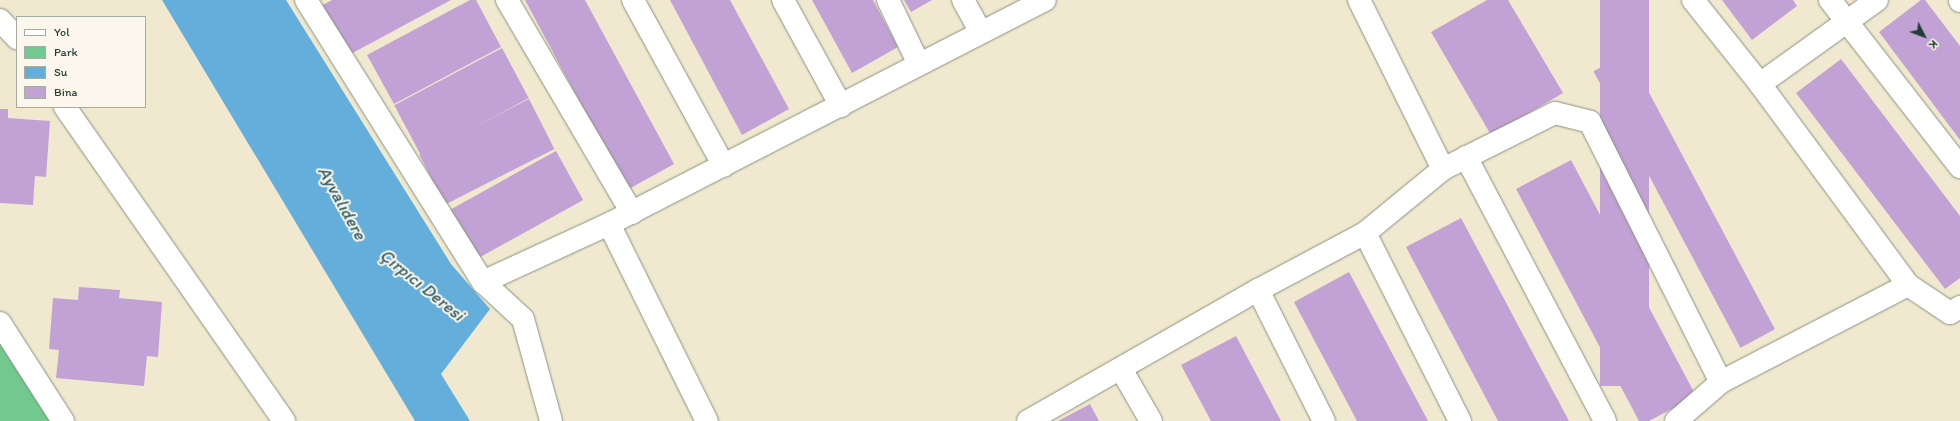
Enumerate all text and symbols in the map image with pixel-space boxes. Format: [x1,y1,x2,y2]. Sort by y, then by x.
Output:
legend [16,16,146,108]
north arrow [1904,16,1944,56]
text: Yol [54,25,70,39]
text: K [1926,37,1940,51]
text: Park [54,45,78,59]
text: Su [54,65,67,79]
text: Bina [54,85,78,99]
water label: Ayvalıdere [313,162,371,244]
water label: Çırpıcı Deresi [375,244,469,326]

